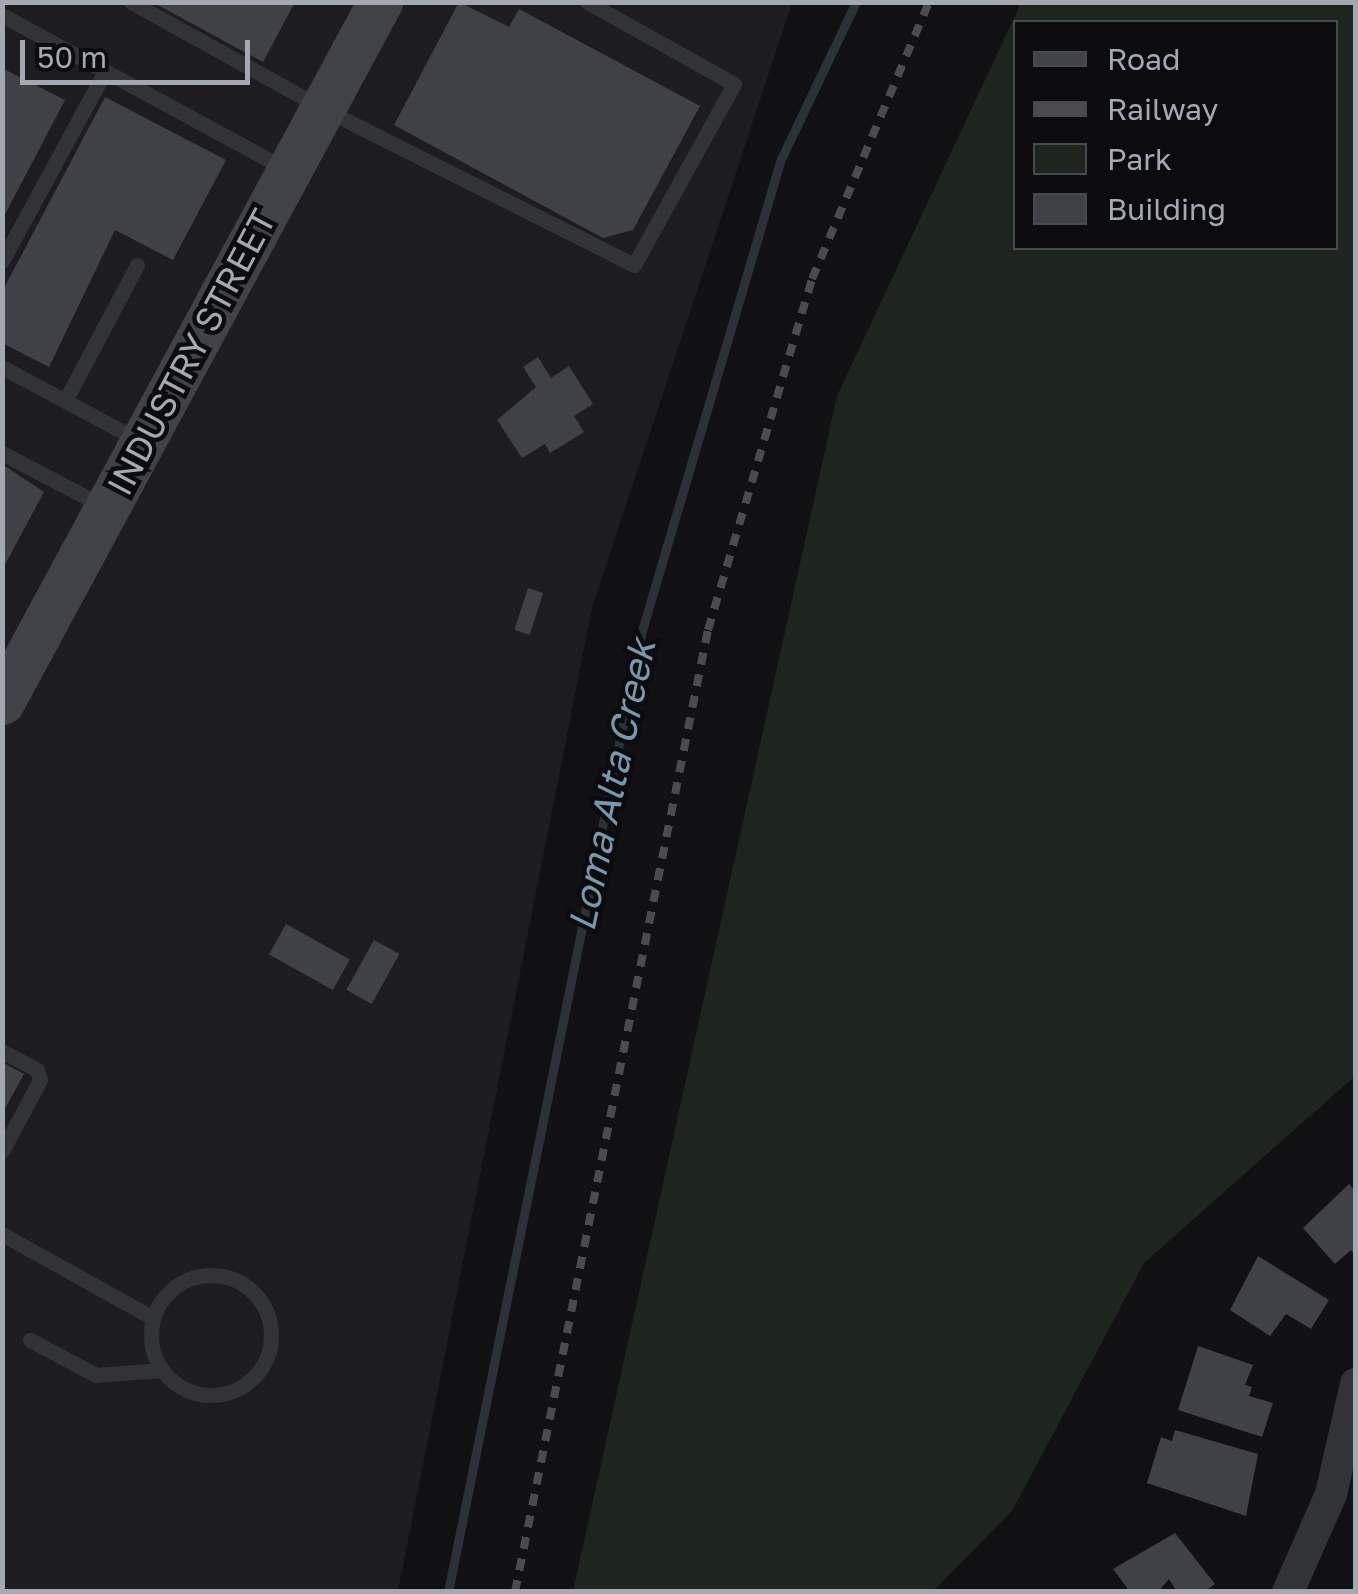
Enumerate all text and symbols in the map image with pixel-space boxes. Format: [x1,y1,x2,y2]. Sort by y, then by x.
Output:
scale bar [25,20,255,82]
legend [1013,20,1338,250]
text: 50 m [37,39,107,75]
text: Road [1107,41,1181,77]
text: Railway [1107,91,1218,127]
text: Park [1107,141,1172,177]
text: Building [1107,191,1226,227]
street label: INDUSTRY STREET [98,202,284,502]
water label: Loma Alta Creek [558,635,664,935]

